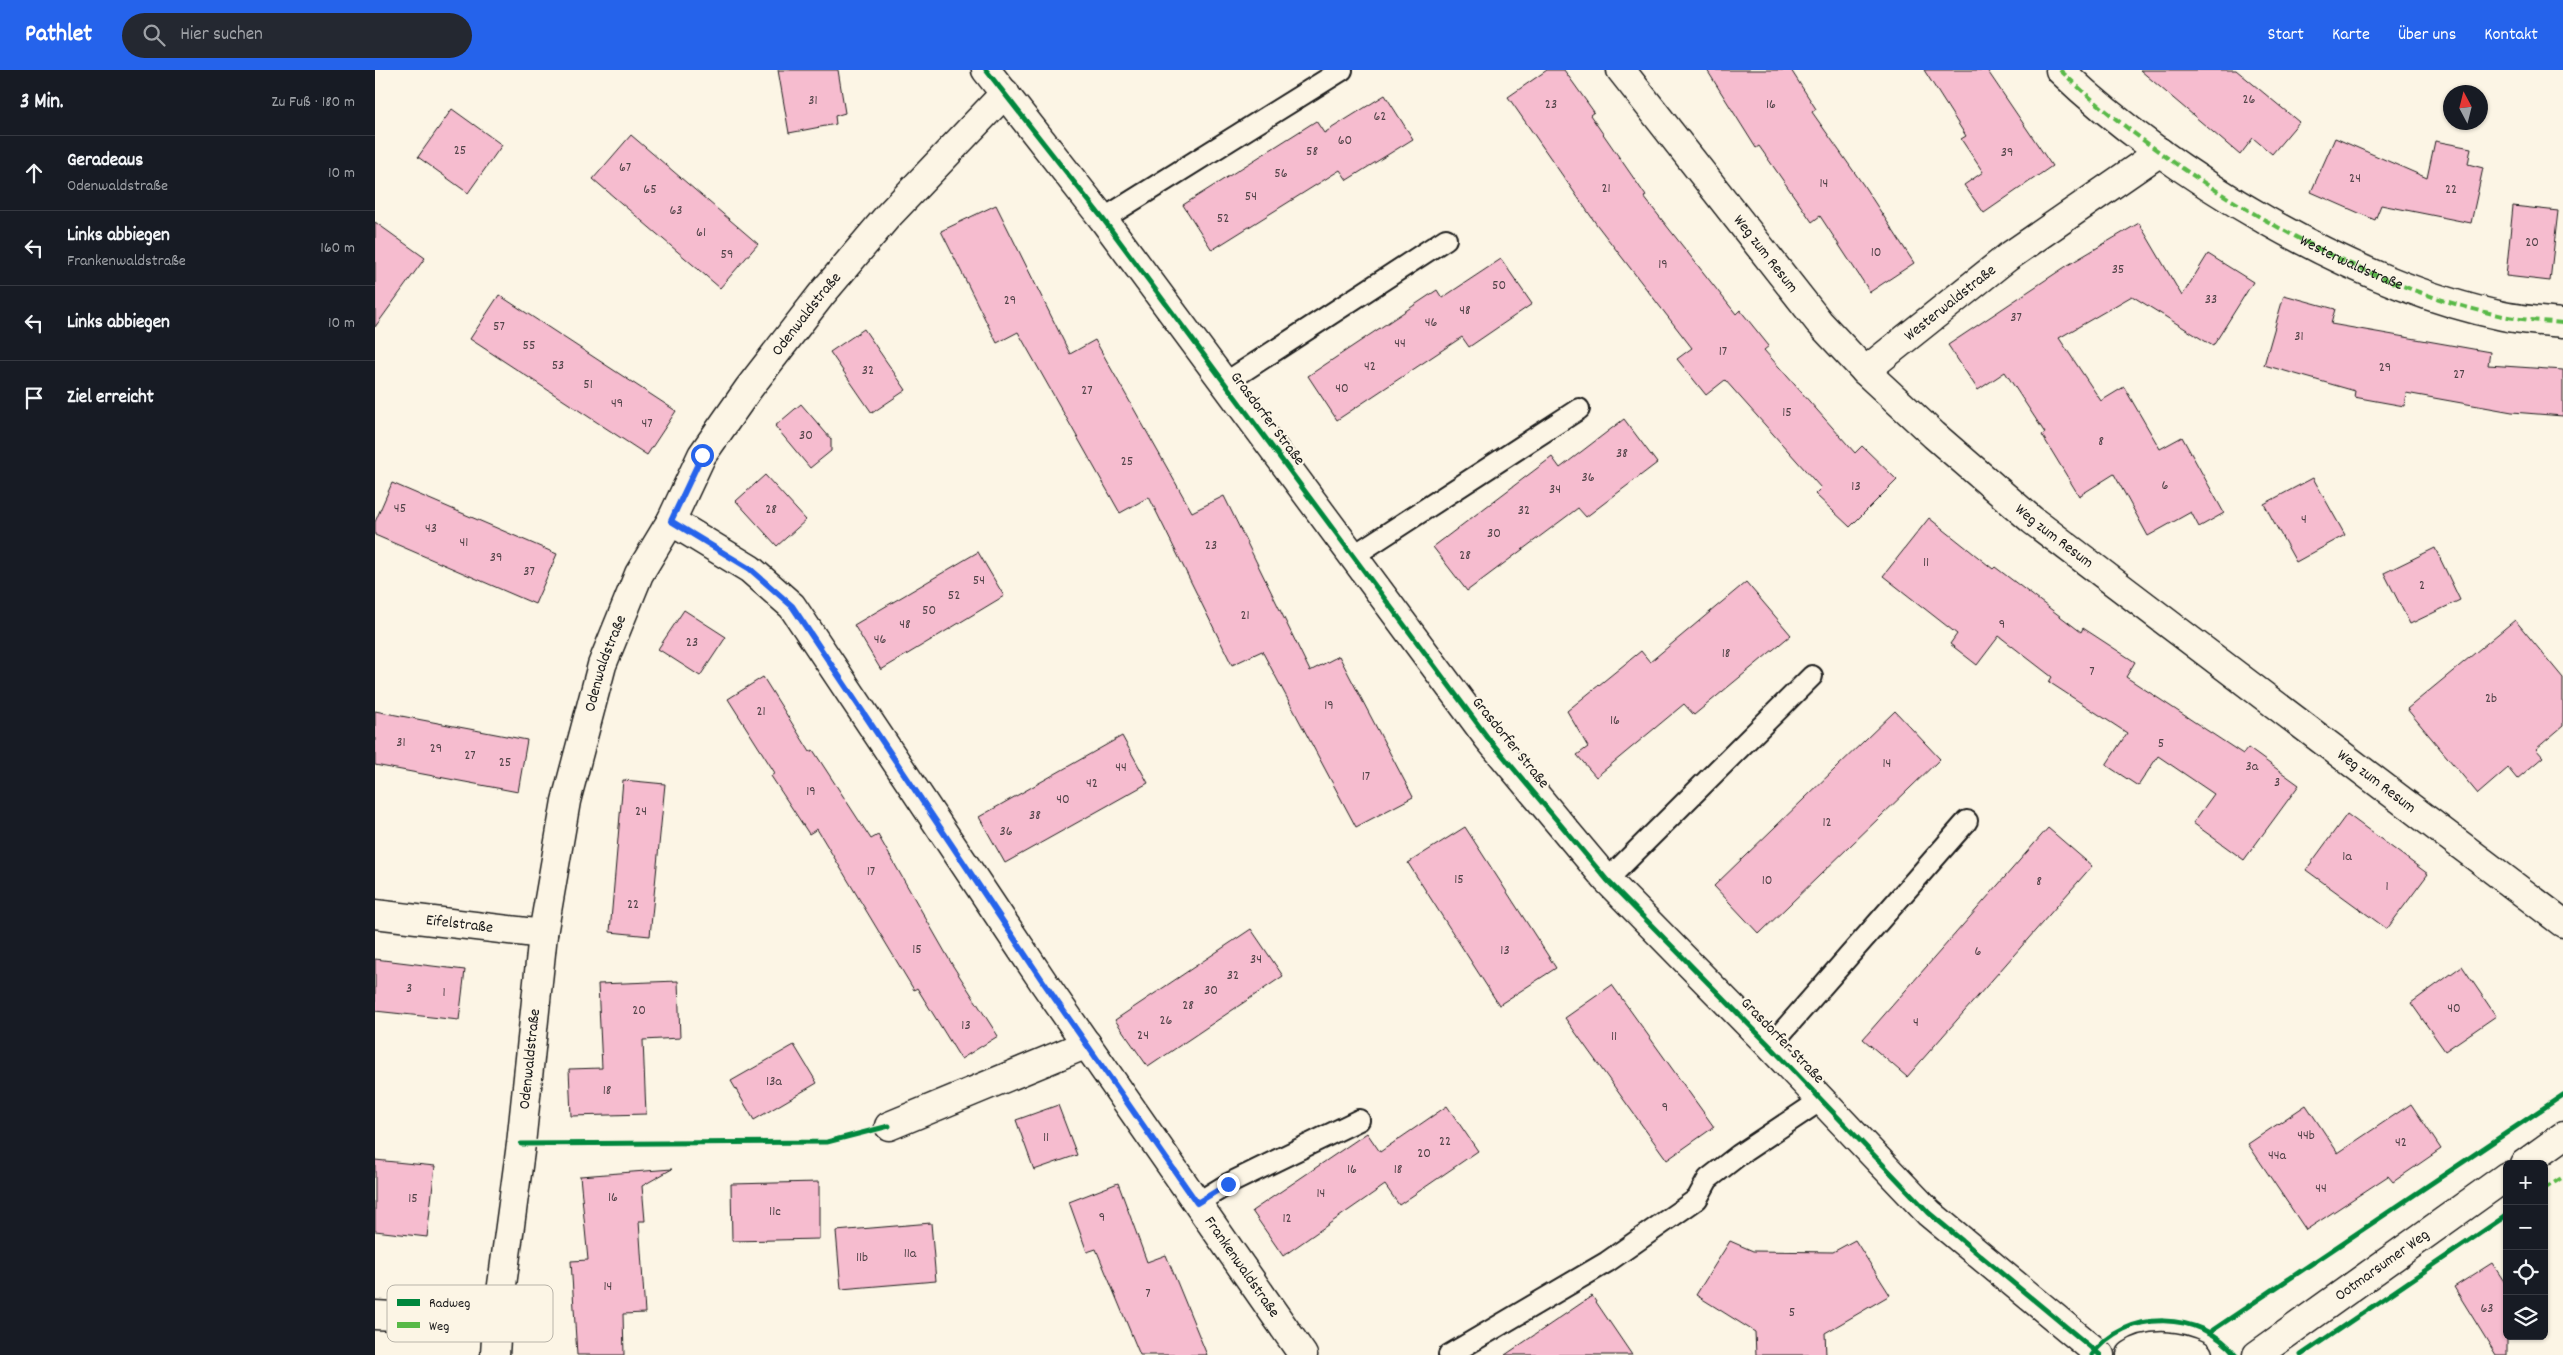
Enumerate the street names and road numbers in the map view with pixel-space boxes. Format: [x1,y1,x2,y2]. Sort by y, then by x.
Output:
street label: Weg zum Resum [1727,210,1804,298]
street label: Westerwaldstraße [2295,229,2406,297]
street label: Westerwaldstraße [1899,259,2001,347]
street label: Odenwaldstraße [766,267,847,361]
street label: Grasdorfer Straße [1224,367,1310,471]
street label: Weg zum Resum [2010,498,2098,574]
street label: Odenwaldstraße [579,612,633,714]
street label: Grasdorfer Straße [1466,692,1554,794]
street label: Weg zum Resum [2332,744,2421,819]
street label: Eifelstraße [425,909,494,939]
street label: Grasdorfer Straße [1735,993,1829,1089]
street label: Odenwaldstraße [513,1008,547,1111]
street label: Frankenwaldstraße [1198,1212,1285,1322]
street label: Ootmarsumer Weg [2330,1224,2434,1307]

